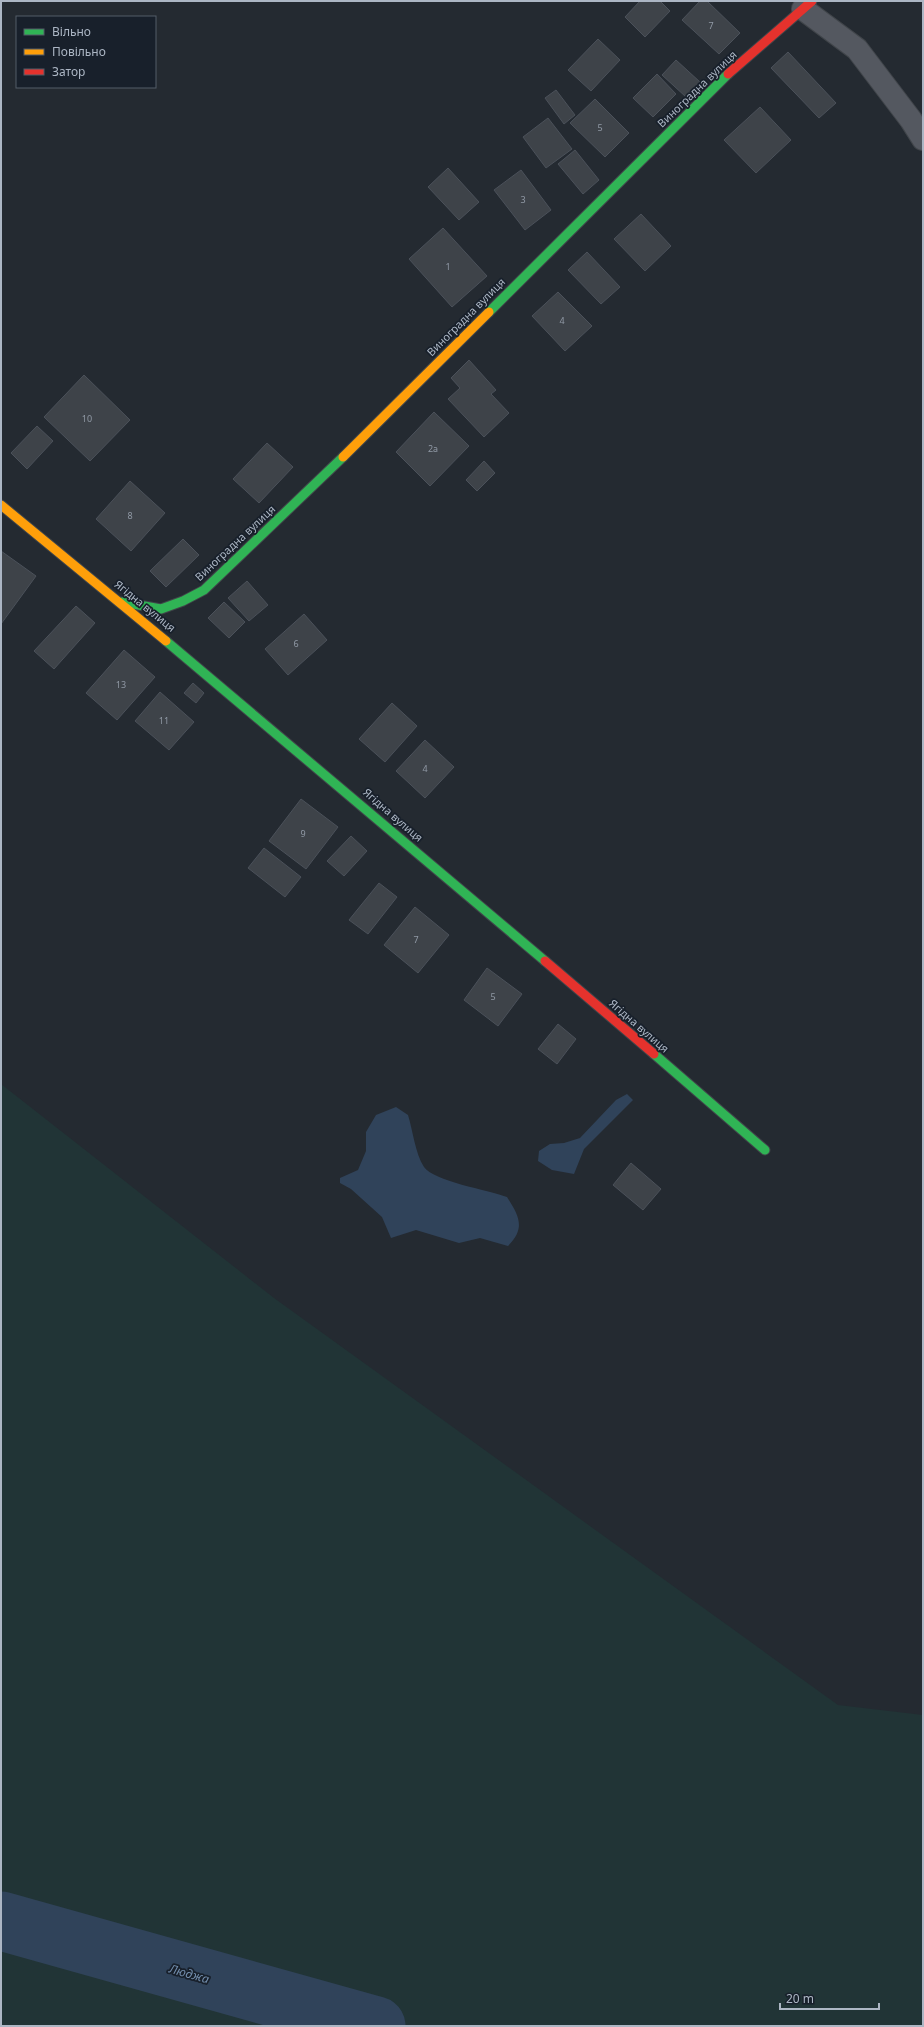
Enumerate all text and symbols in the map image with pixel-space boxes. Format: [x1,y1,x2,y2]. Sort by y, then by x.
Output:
legend [16,16,156,88]
house number: 7 [708,19,714,32]
text: Вільно [52,23,91,40]
text: Повільно [52,43,106,60]
street label: Виноградна вулиця [654,47,740,130]
text: Затор [52,63,85,80]
house number: 5 [597,121,603,134]
house number: 3 [520,193,526,206]
house number: 1 [445,260,451,273]
street label: Виноградна вулиця [423,274,508,359]
house number: 4 [559,314,565,327]
house number: 10 [82,412,92,425]
house number: 2а [428,442,438,455]
street label: Виноградна вулиця [191,501,278,584]
house number: 8 [127,509,133,522]
street label: Ягідна вулиця [112,576,179,635]
house number: 6 [293,637,299,650]
house number: 13 [116,678,126,691]
house number: 11 [159,714,169,727]
house number: 4 [422,762,428,775]
street label: Ягідна вулиця [360,784,426,845]
house number: 9 [300,827,306,840]
house number: 7 [413,933,419,946]
house number: 5 [490,990,496,1003]
street label: Ягідна вулиця [606,995,672,1056]
water label: Люджа [166,1959,211,1987]
scale bar [780,1985,879,2011]
text: 20 m [786,1990,814,2007]

